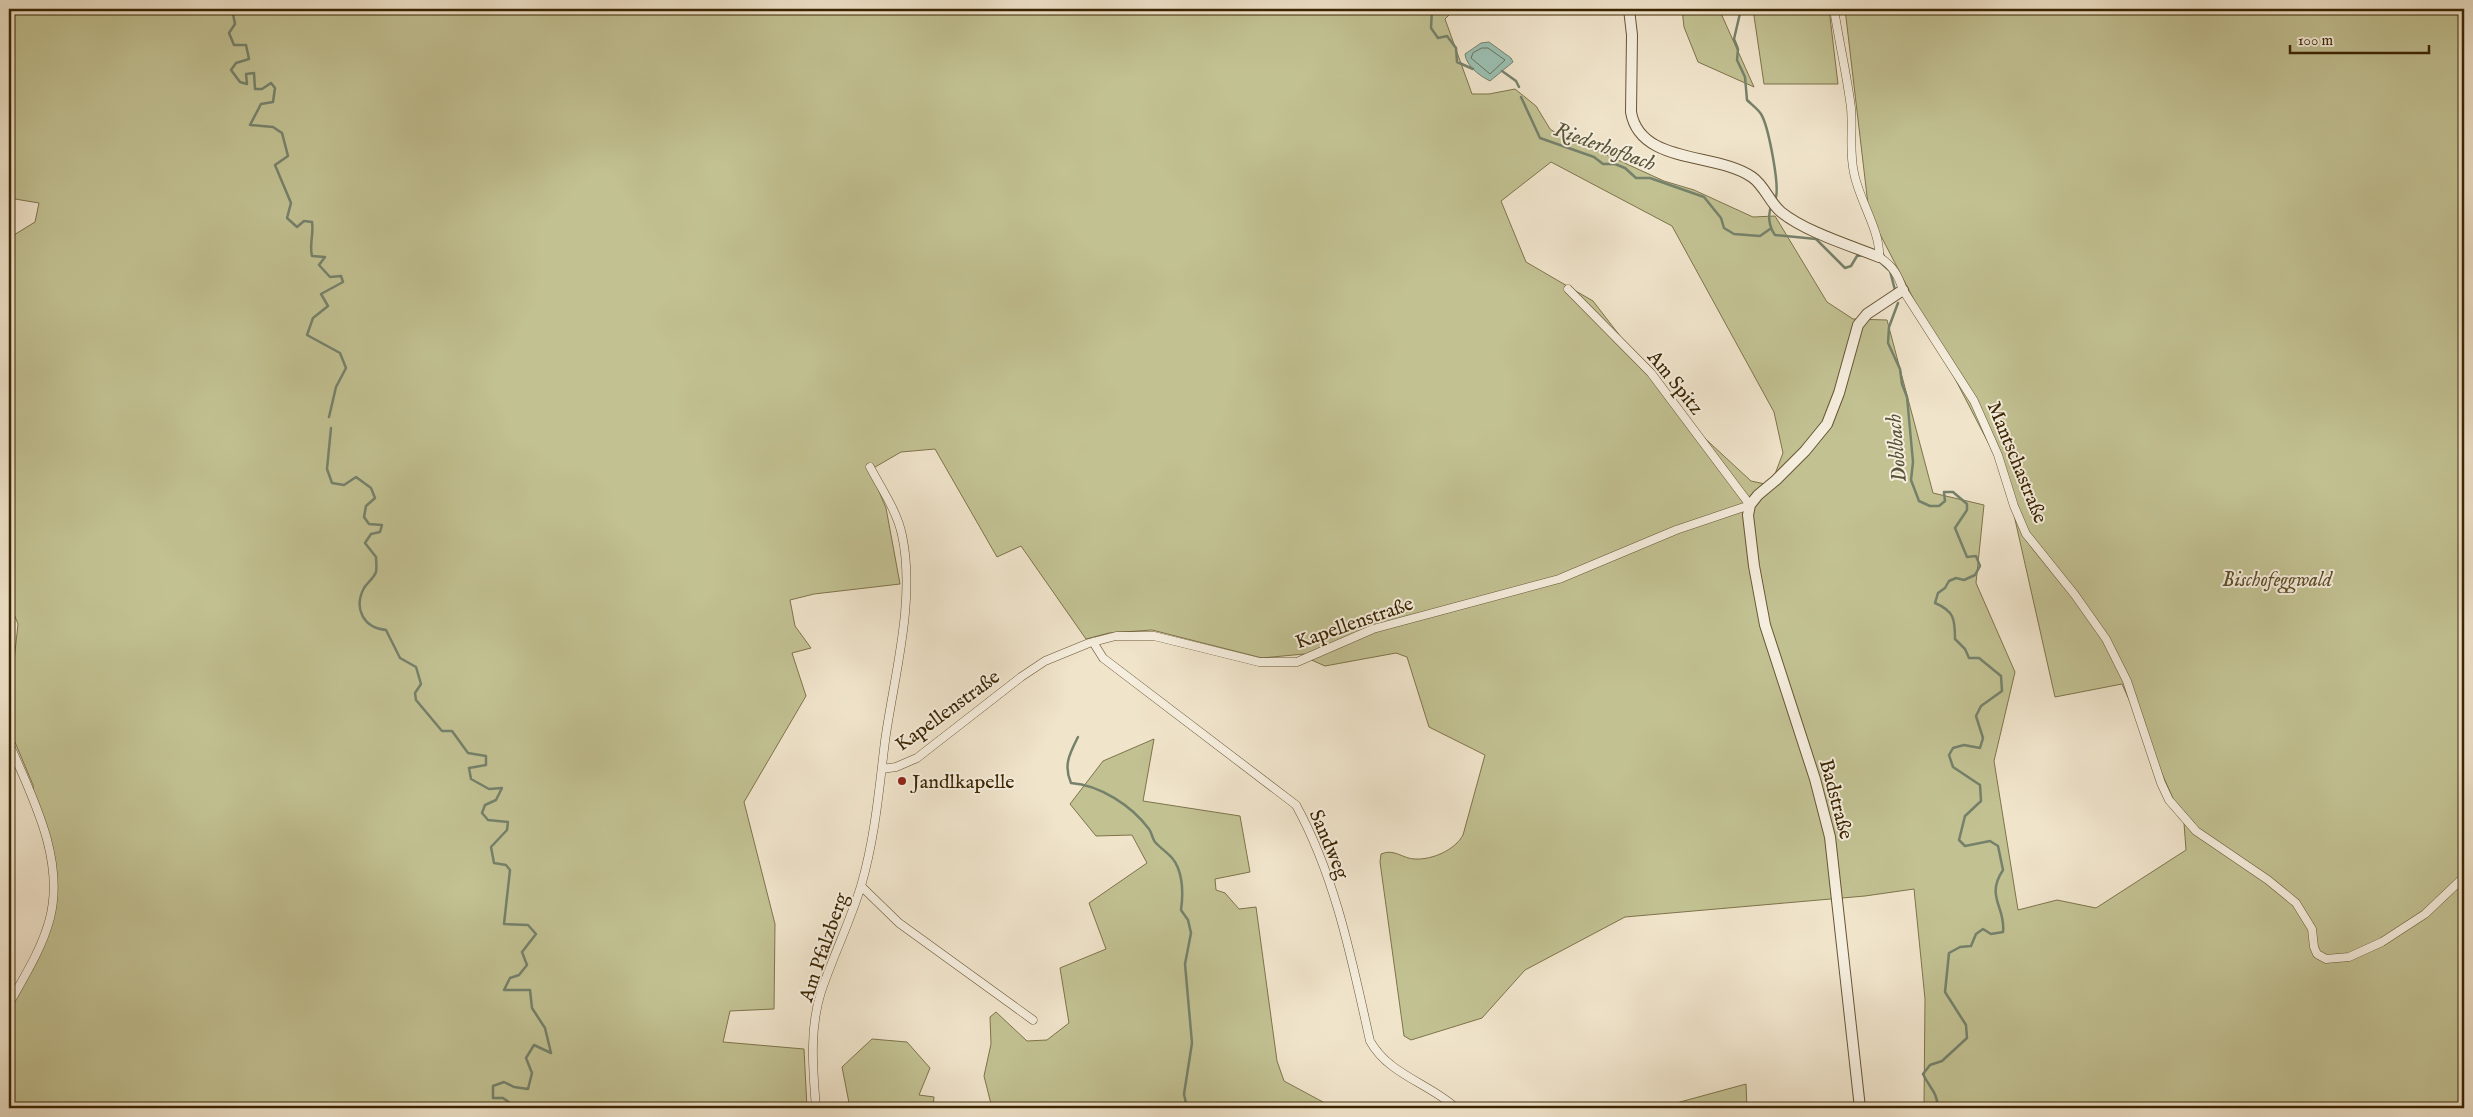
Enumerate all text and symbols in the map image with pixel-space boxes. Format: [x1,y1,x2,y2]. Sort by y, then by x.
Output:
scale bar [2290,22,2429,54]
text: 100 m [2298,31,2334,50]
water label: Riederhofbach [1550,117,1659,178]
street label: Am Spitz [1641,345,1708,420]
street label: Mantschastraße [1981,398,2052,527]
water label: Doblbach [1881,413,1914,483]
park label: Bischofeggwald [2222,568,2334,594]
street label: Kapellenstraße [1292,592,1417,655]
street label: Kapellenstraße [891,665,1005,758]
street label: Badstraße [1813,757,1858,842]
place label: Jandlkapelle [910,770,1014,795]
marker: Jandlkapelle [896,775,908,787]
street label: Sandweg [1303,806,1355,884]
street label: Am Pfalzberg [794,889,855,1006]

